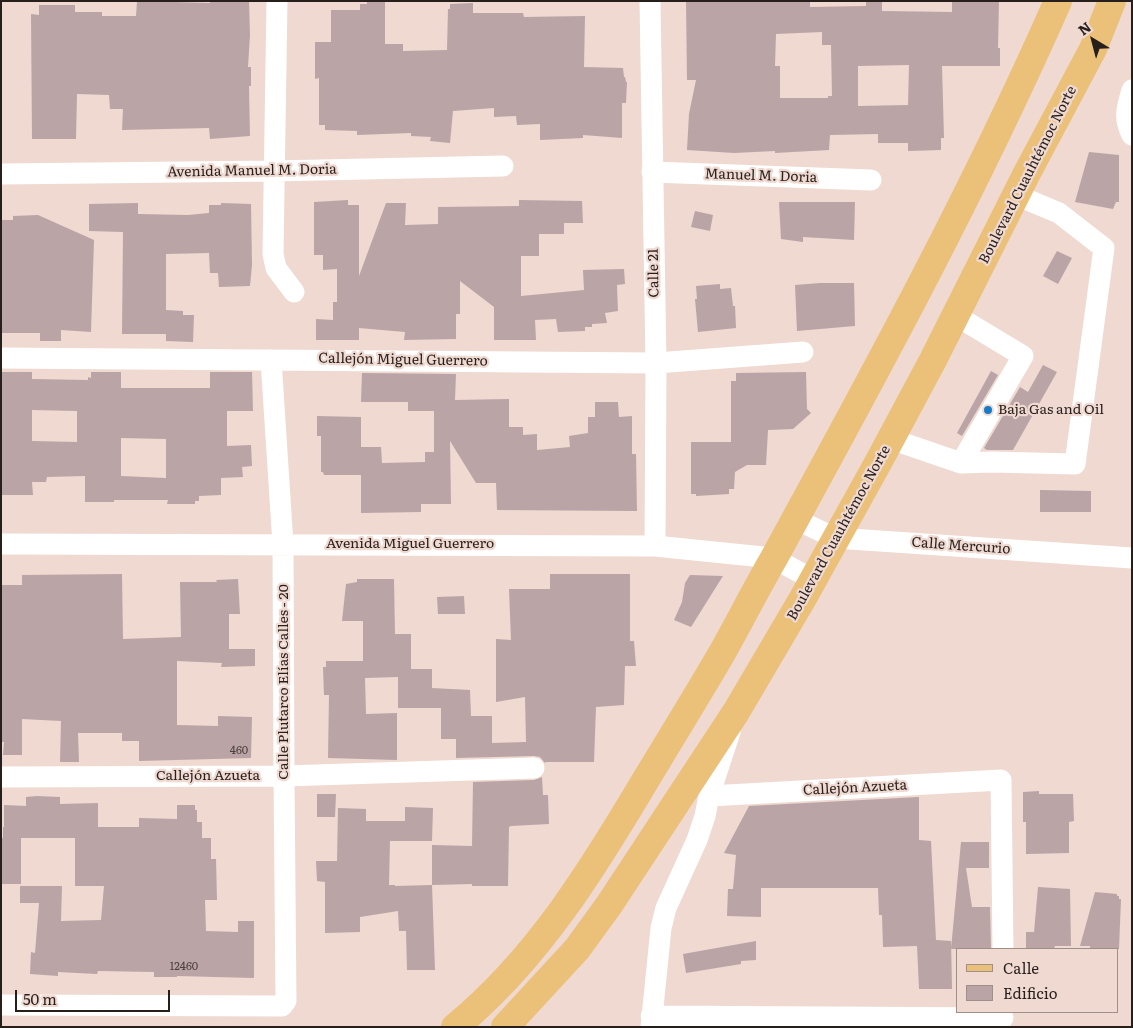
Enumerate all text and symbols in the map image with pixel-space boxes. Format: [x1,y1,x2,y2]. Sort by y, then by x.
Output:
north arrow [1068,15,1118,65]
text: N [1073,16,1095,40]
street label: Boulevard Cuauhtémoc Norte [976,83,1080,267]
street label: Avenida Manuel M. Doria [167,161,337,181]
street label: Manuel M. Doria [704,166,818,186]
street label: Calle 21 [645,248,663,298]
street label: Callejón Miguel Guerrero [318,350,488,370]
place label: Baja Gas and Oil [998,402,1104,418]
marker: Baja Gas and Oil [982,404,994,416]
street label: Boulevard Cuauhtémoc Norte [784,443,894,623]
street label: Calle Mercurio [911,534,1011,558]
street label: Avenida Miguel Guerrero [326,536,494,552]
street label: Calle Plutarco Elías Calles - 20 [276,584,292,780]
house number: 460 [230,744,248,758]
street label: Callejón Azueta [156,768,260,784]
street label: Callejón Azueta [803,777,907,799]
legend [956,948,1118,1013]
text: Calle [1003,956,1039,979]
house number: 12460 [170,960,198,974]
scale bar [18,980,172,1012]
text: Edificio [1003,981,1058,1004]
text: 50 m [23,987,57,1010]

